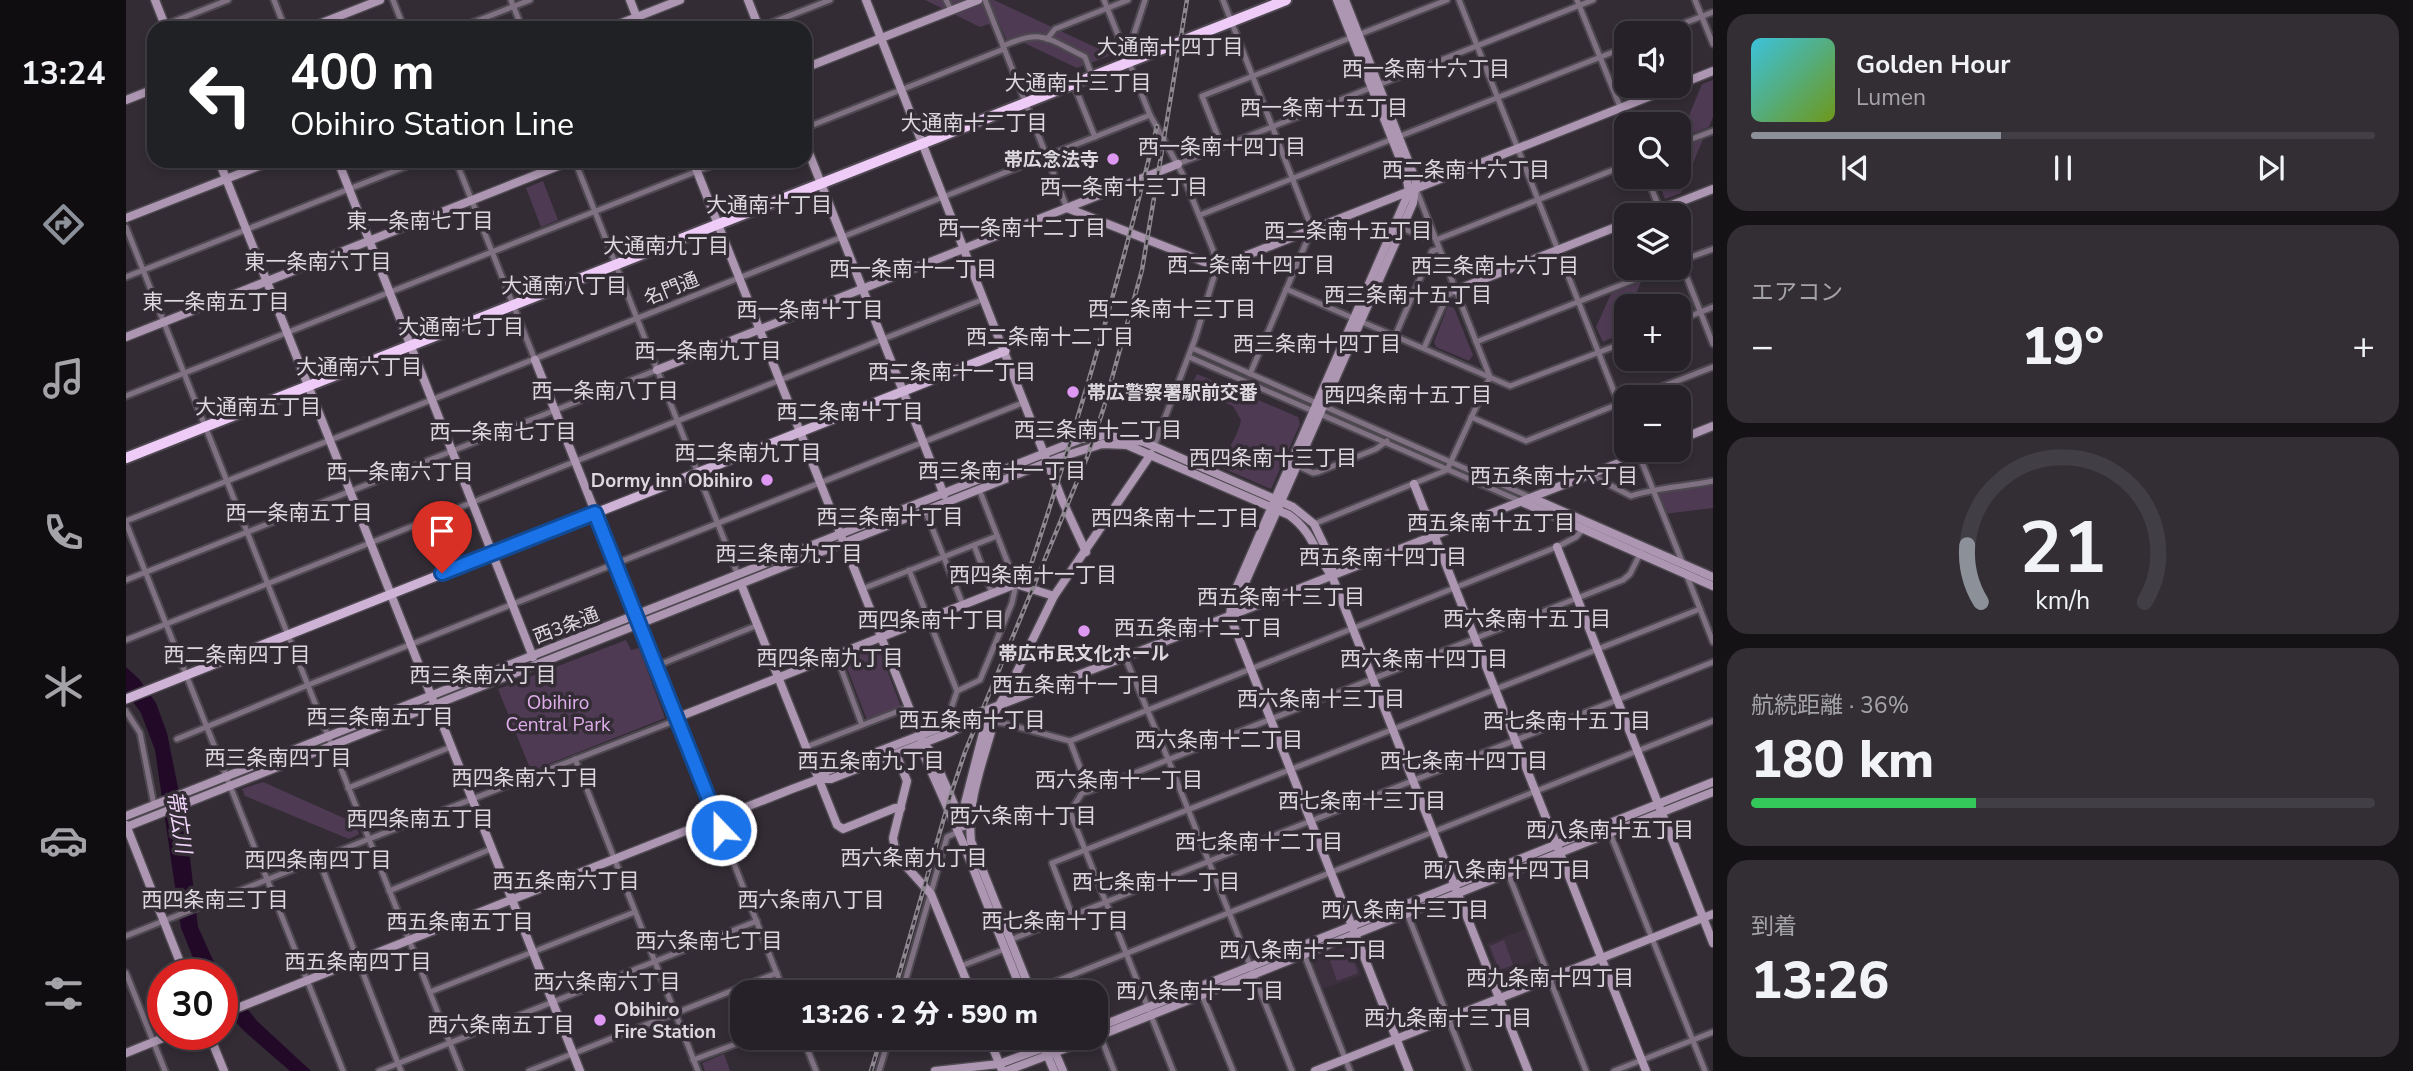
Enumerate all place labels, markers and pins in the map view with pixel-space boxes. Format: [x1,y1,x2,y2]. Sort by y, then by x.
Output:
place label: 帯広念法寺 [1004,147,1099,173]
marker: 帯広念法寺 [1105,151,1121,167]
place label: 帯広警察署駅前交番 [1087,380,1258,406]
marker: 帯広警察署駅前交番 [1065,384,1081,400]
place label: Dormy inn Obihiro [591,468,753,494]
marker: Dormy inn Obihiro [759,472,775,488]
pin [412,501,472,573]
marker: 帯広市民文化ホール [1076,623,1092,639]
place label: 帯広市民文化ホール [998,641,1170,667]
place label: Obihiro Fire Station [614,997,716,1045]
marker: Obihiro Fire Station [592,1012,608,1028]

